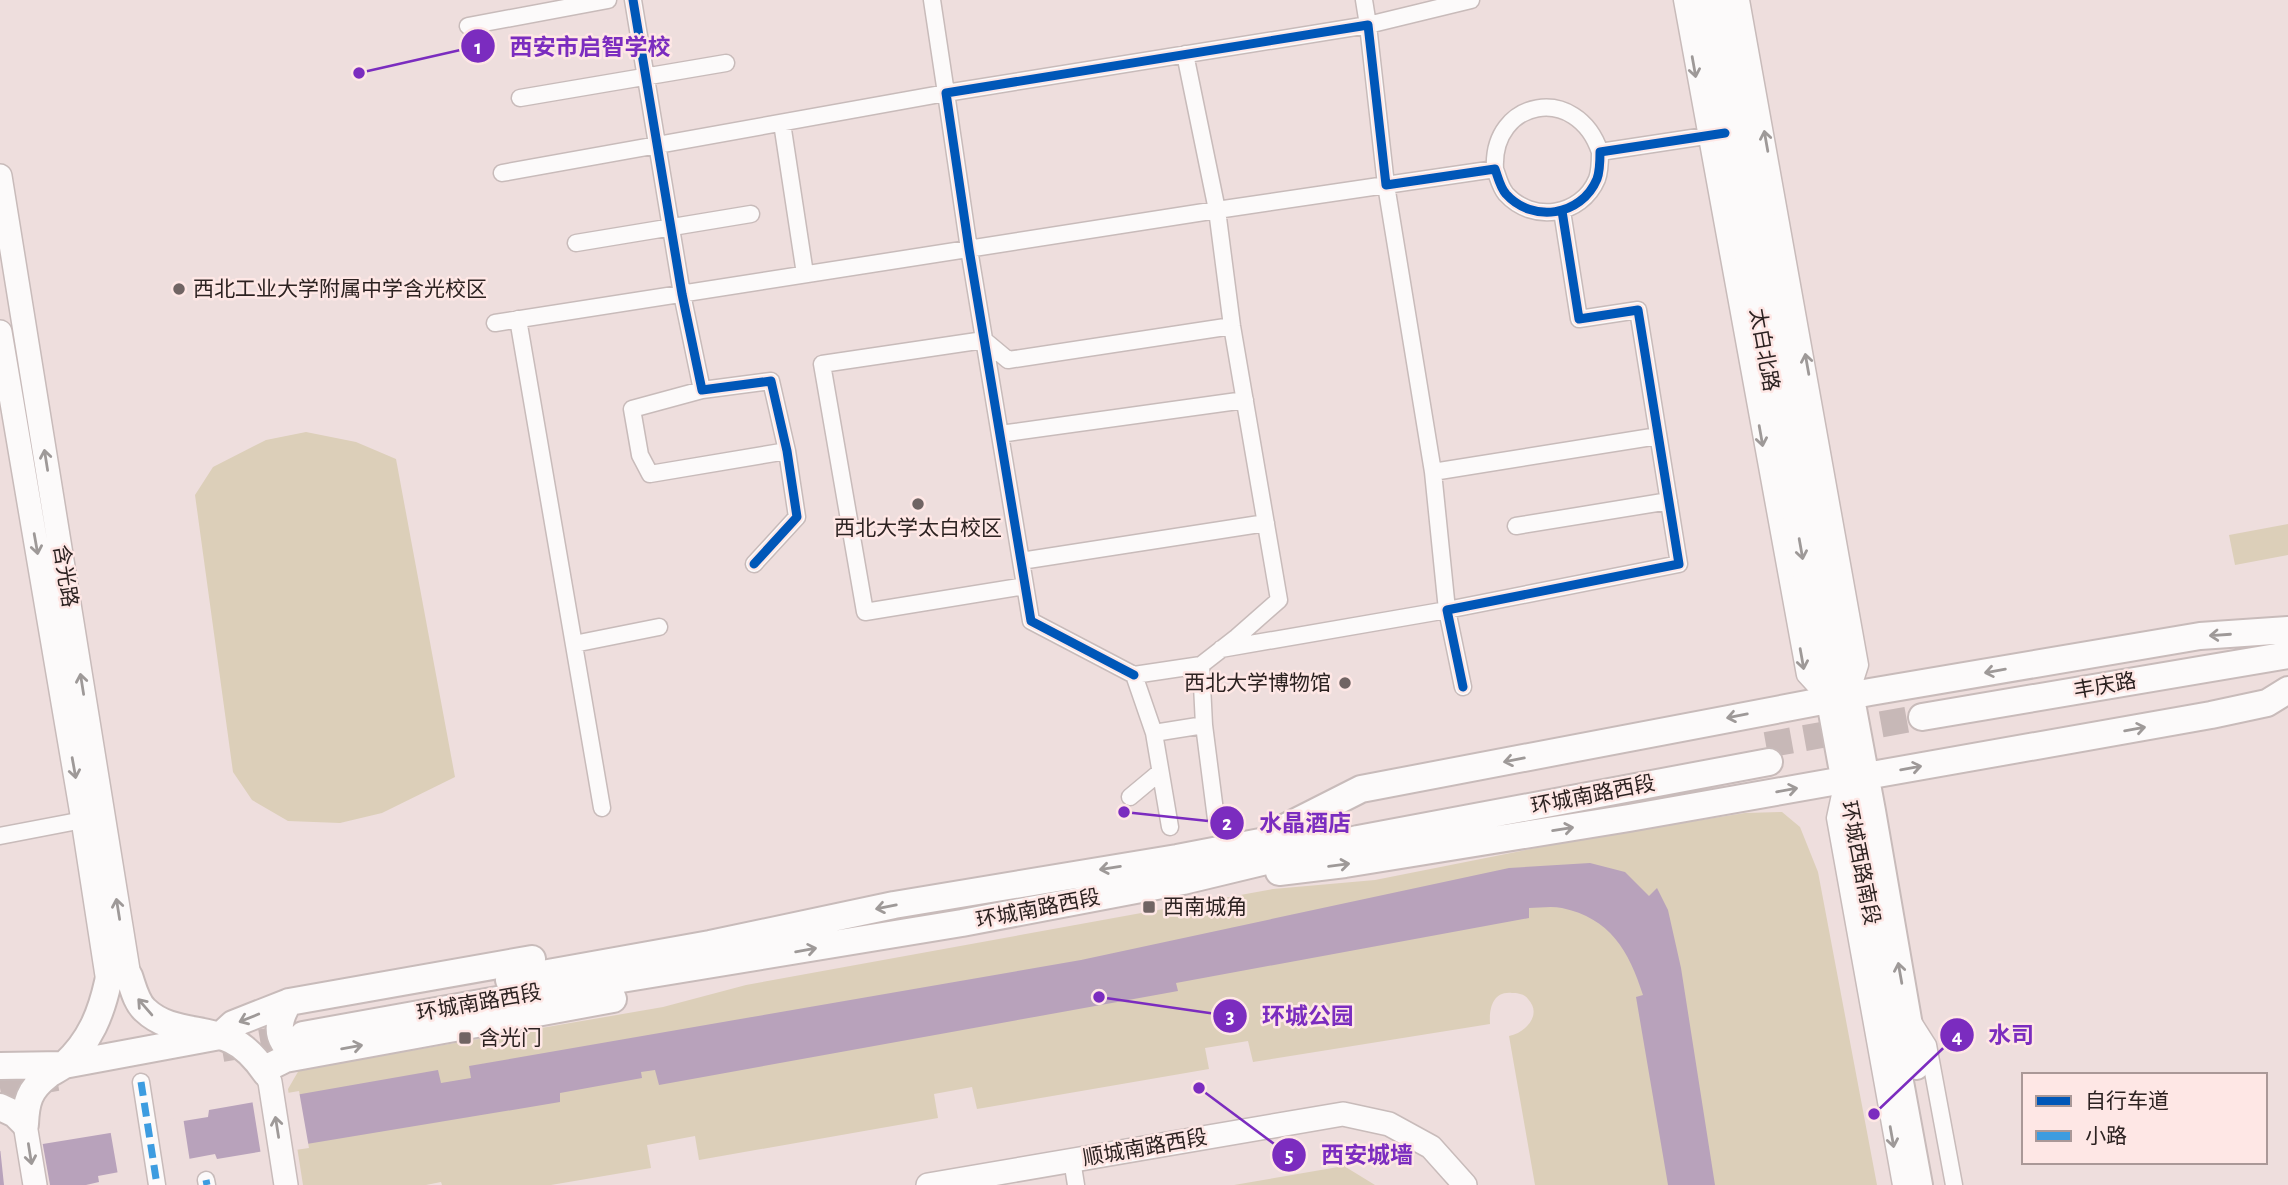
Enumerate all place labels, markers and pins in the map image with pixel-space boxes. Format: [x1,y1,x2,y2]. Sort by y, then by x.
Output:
callout: 西安市启智学校 [460,24,684,68]
place label: 西北工业大学附属中学含光校区 [193,278,487,300]
marker: 西北工业大学附属中学含光校区 [171,281,187,297]
marker: 西北大学太白校区 [910,496,926,512]
place label: 西北大学太白校区 [834,517,1002,539]
place label: 西北大学博物馆 [1184,672,1331,694]
marker: 西北大学博物馆 [1337,675,1353,691]
callout: 水晶酒店 [1210,801,1365,845]
place label: 西南城角 [1163,896,1247,918]
marker: 西南城角 [1141,899,1157,915]
callout: 环城公园 [1213,994,1368,1038]
callout: 水司 [1939,1013,2048,1057]
place label: 含光门 [479,1027,542,1049]
marker: 含光门 [457,1030,473,1046]
callout: 西安城墙 [1272,1133,1427,1177]

